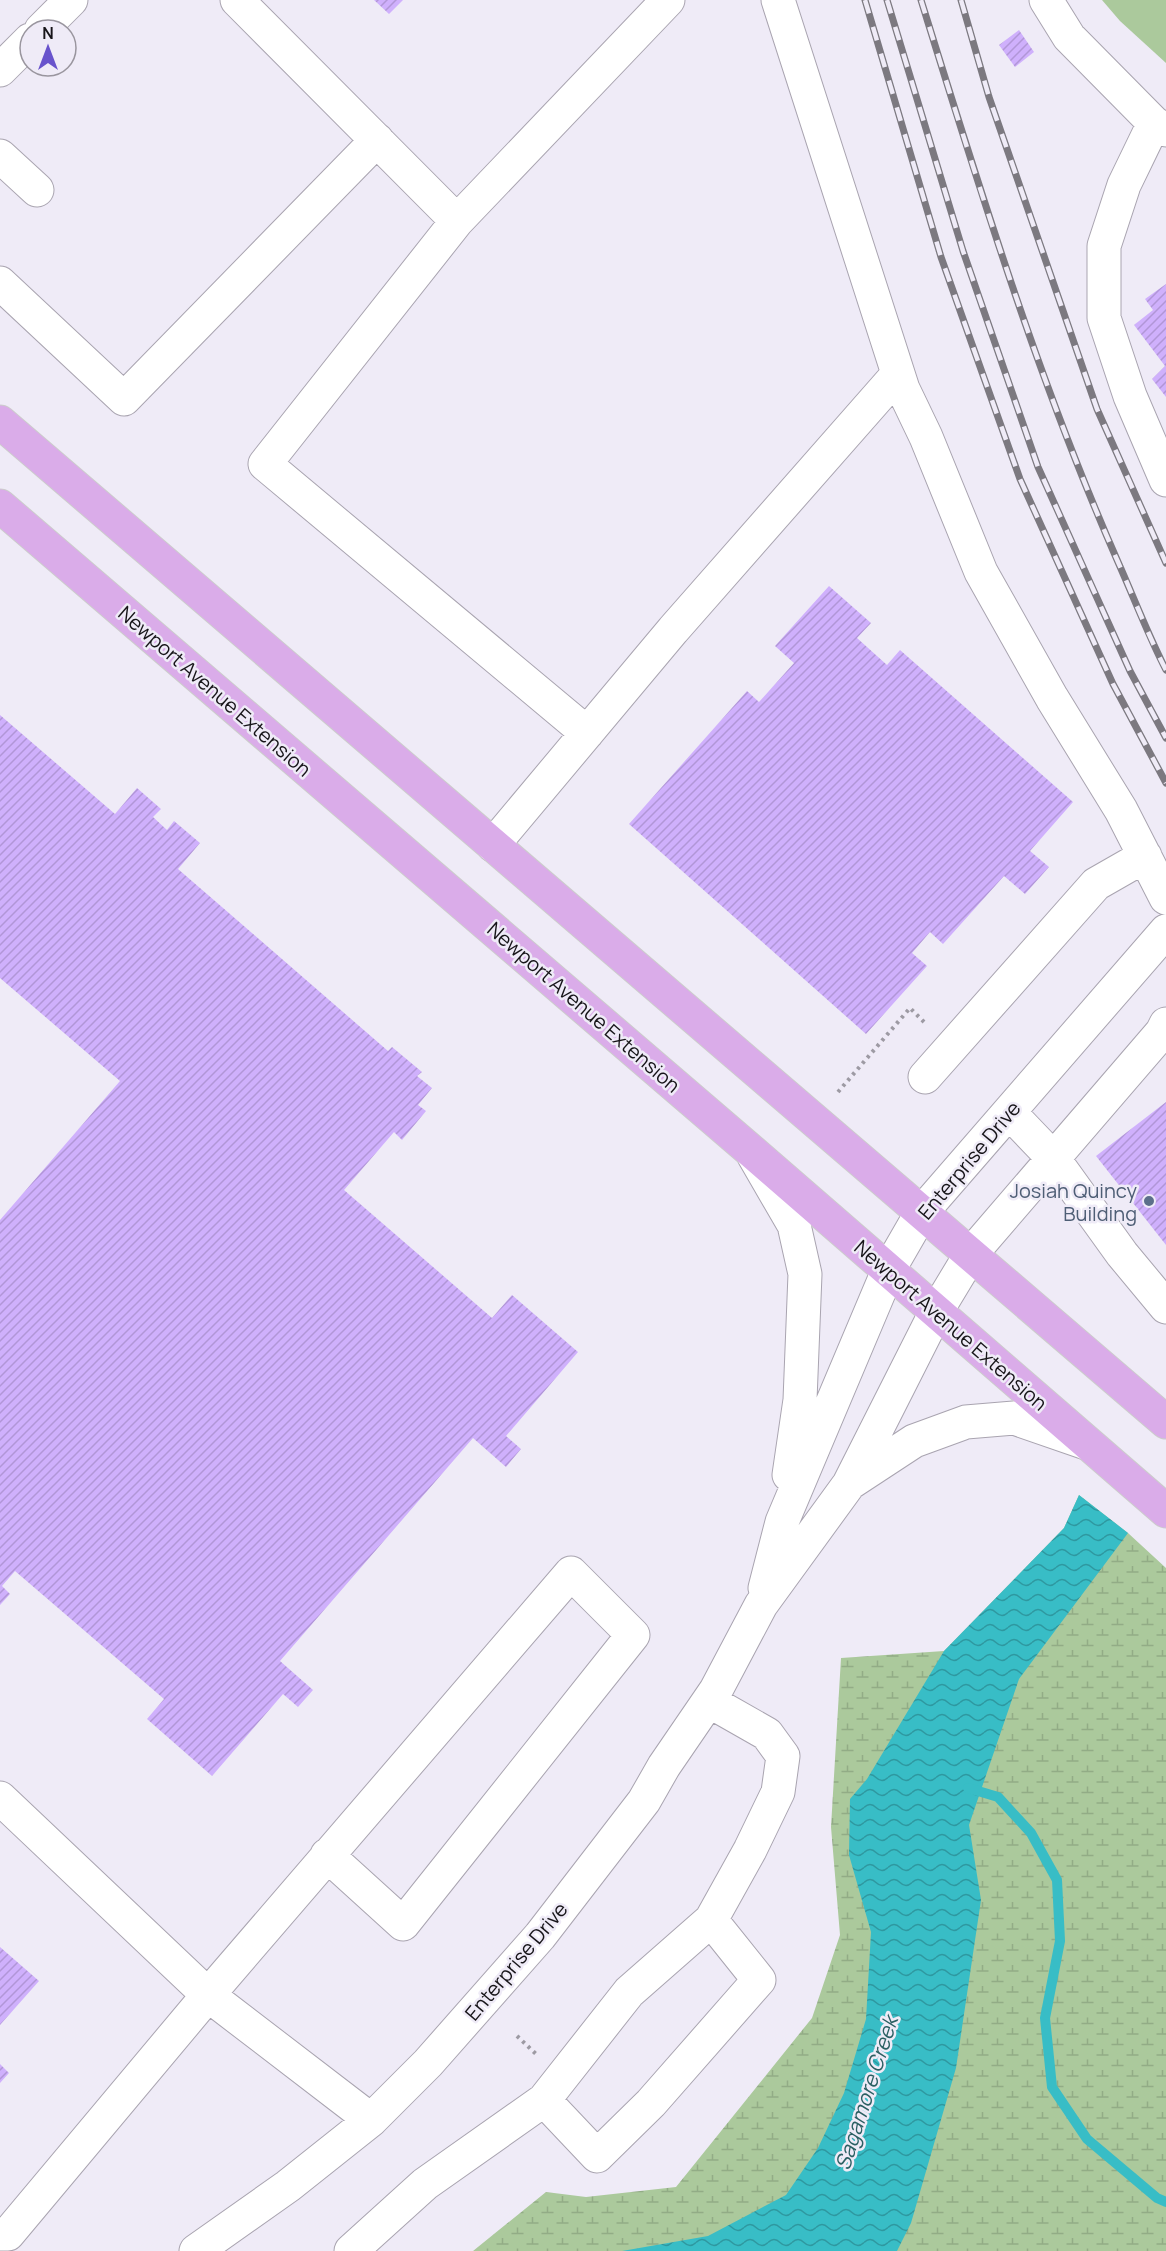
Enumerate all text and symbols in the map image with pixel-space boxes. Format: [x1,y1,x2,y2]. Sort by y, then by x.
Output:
north arrow [18,18,78,78]
text: N [42,22,54,44]
street label: Newport Avenue Extension [113,600,317,782]
street label: Newport Avenue Extension [482,916,686,1098]
street label: Enterprise Drive [912,1095,1026,1225]
place label: Josiah Quincy Building [1010,1177,1137,1227]
marker: Josiah Quincy Building [1142,1194,1156,1208]
street label: Newport Avenue Extension [849,1234,1053,1416]
street label: Enterprise Drive [459,1896,573,2026]
water label: Sagamore Creek [828,2010,905,2173]

